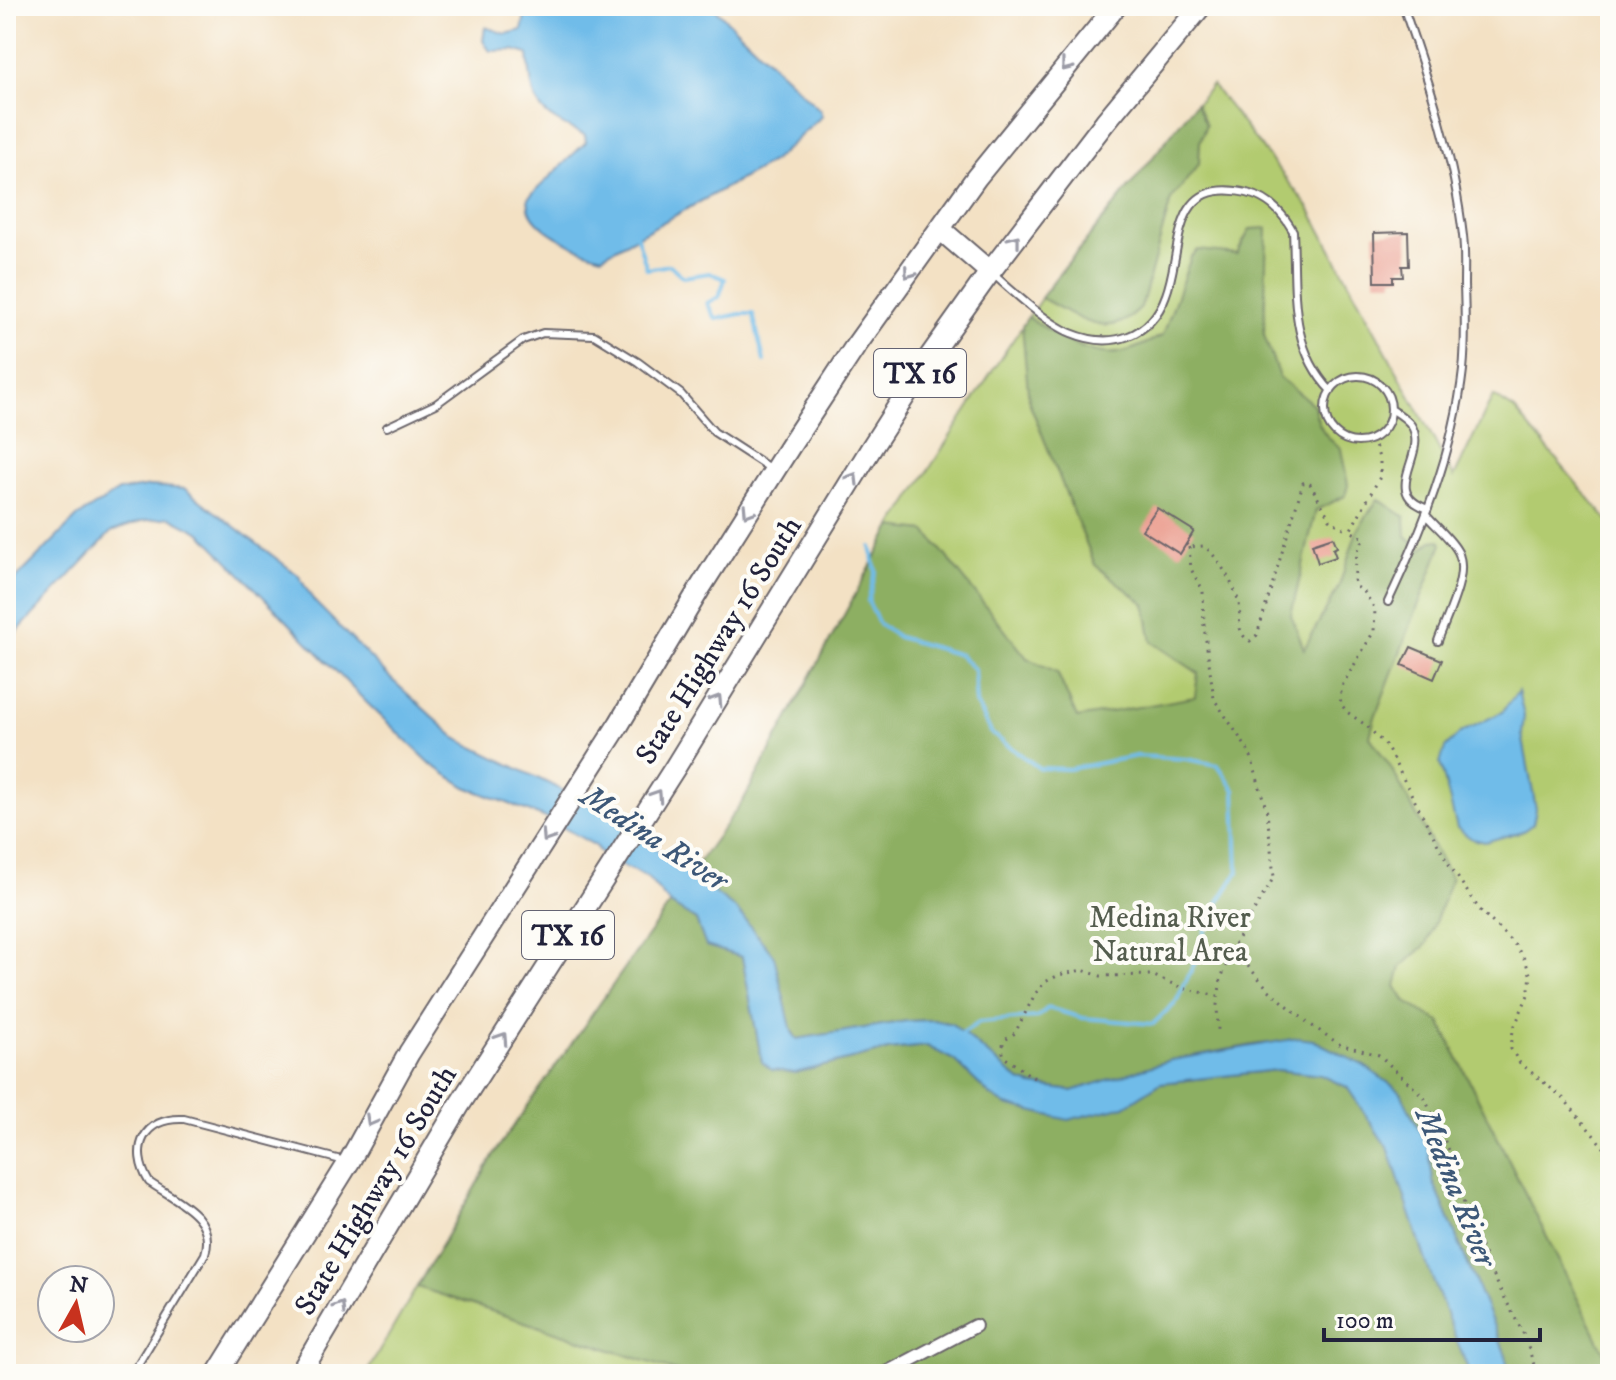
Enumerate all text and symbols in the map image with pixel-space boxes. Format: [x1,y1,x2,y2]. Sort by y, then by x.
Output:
one-way arrow [1061,56,1075,71]
one-way arrow [1005,234,1019,249]
one-way arrow [904,264,919,278]
road number: TX 16 [874,349,966,397]
one-way arrow [843,472,859,487]
one-way arrow [743,503,758,518]
street label: State Highway 16 South [628,510,811,771]
one-way arrow [708,694,723,709]
water label: Medina River [571,775,737,902]
one-way arrow [648,789,663,804]
one-way arrow [542,828,557,843]
park label: Medina River Natural Area [1089,900,1251,971]
road number: TX 16 [522,911,614,959]
one-way arrow [493,1032,508,1047]
street label: State Highway 16 South [287,1059,466,1323]
water label: Medina River [1405,1101,1506,1275]
one-way arrow [365,1113,381,1127]
north arrow [36,1264,116,1344]
text: N [68,1271,89,1300]
scale bar [1324,1292,1540,1342]
one-way arrow [330,1301,346,1316]
text: 100 m [1336,1306,1394,1336]

